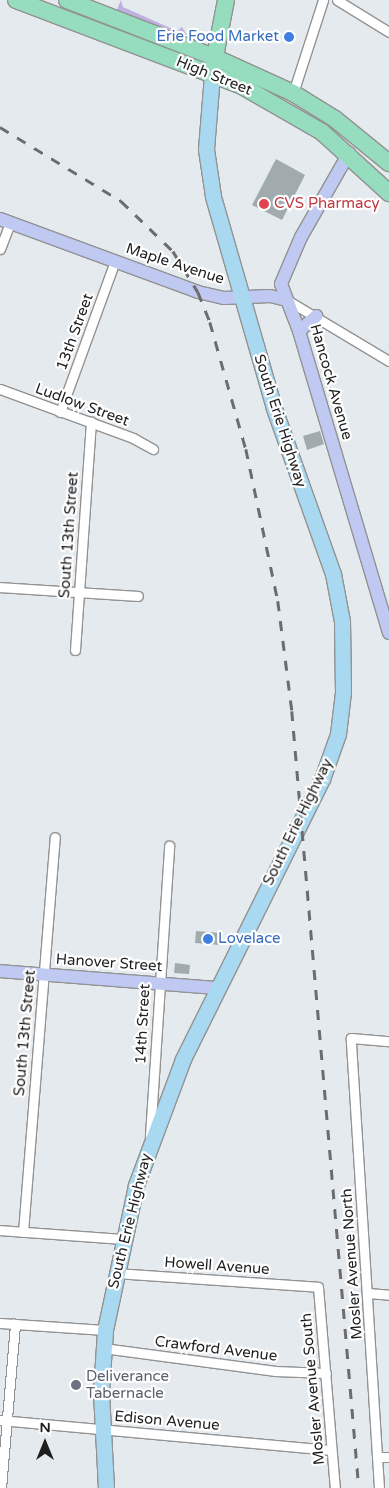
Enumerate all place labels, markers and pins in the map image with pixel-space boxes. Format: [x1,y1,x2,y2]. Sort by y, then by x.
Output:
place label: Erie Food Market [157,28,279,46]
marker: Erie Food Market [283,31,295,43]
place label: CVS Pharmacy [274,195,379,213]
marker: CVS Pharmacy [258,198,270,210]
place label: Lovelace [218,930,281,948]
marker: Lovelace [202,933,214,945]
place label: Deliverance Tabernacle [86,1367,169,1402]
marker: Deliverance Tabernacle [70,1379,82,1391]

